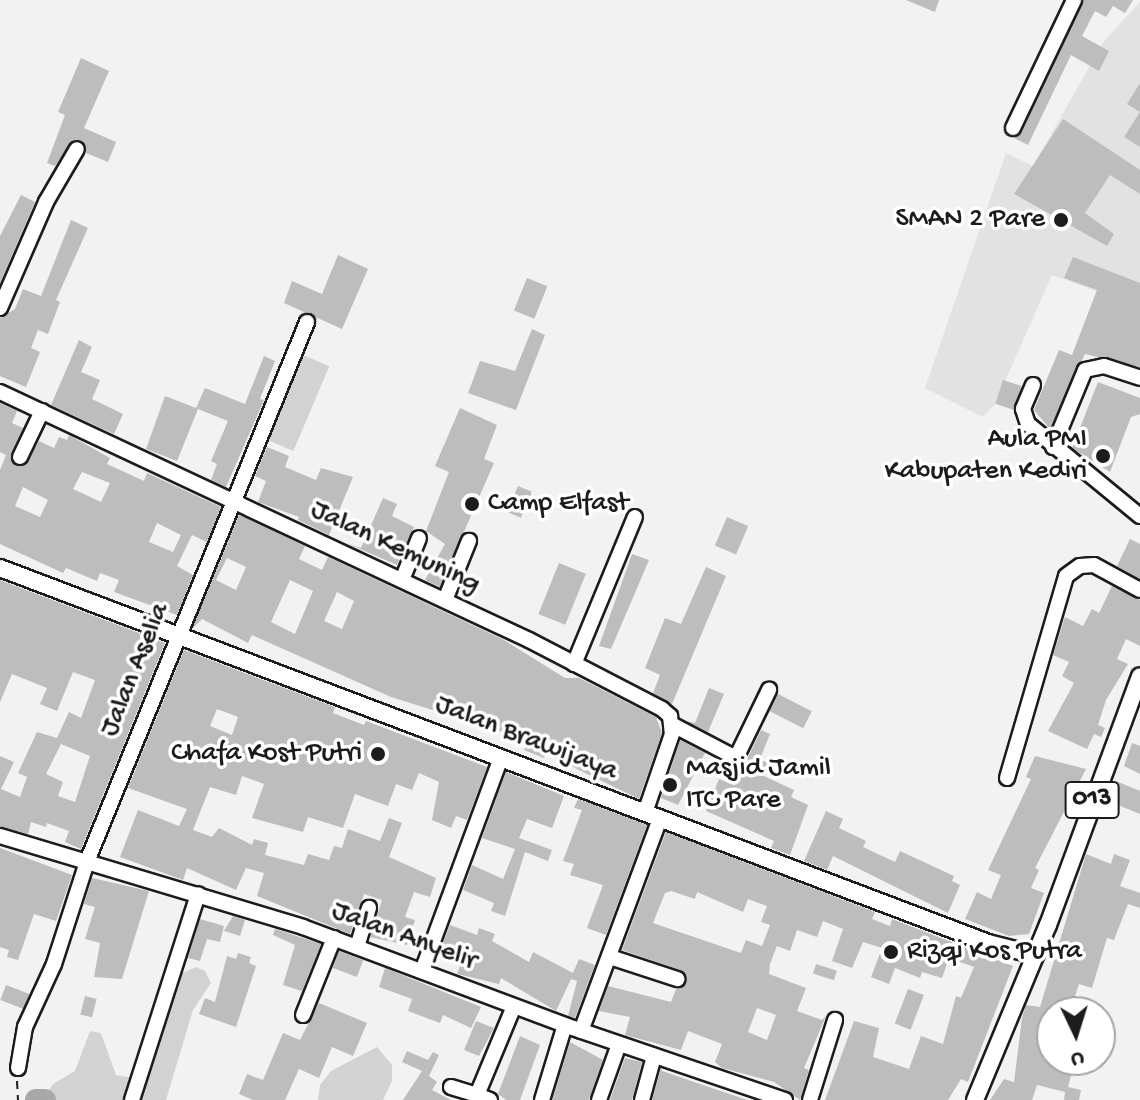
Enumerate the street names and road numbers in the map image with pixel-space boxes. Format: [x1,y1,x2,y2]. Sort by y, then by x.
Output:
street label: Jalan Kemuning [305,494,485,602]
street label: Jalan Aselia [94,598,178,742]
street label: Jalan Brawijaya [430,689,622,789]
road number: 013 [1064,778,1120,822]
street label: Jalan Anyelir [327,895,481,979]

